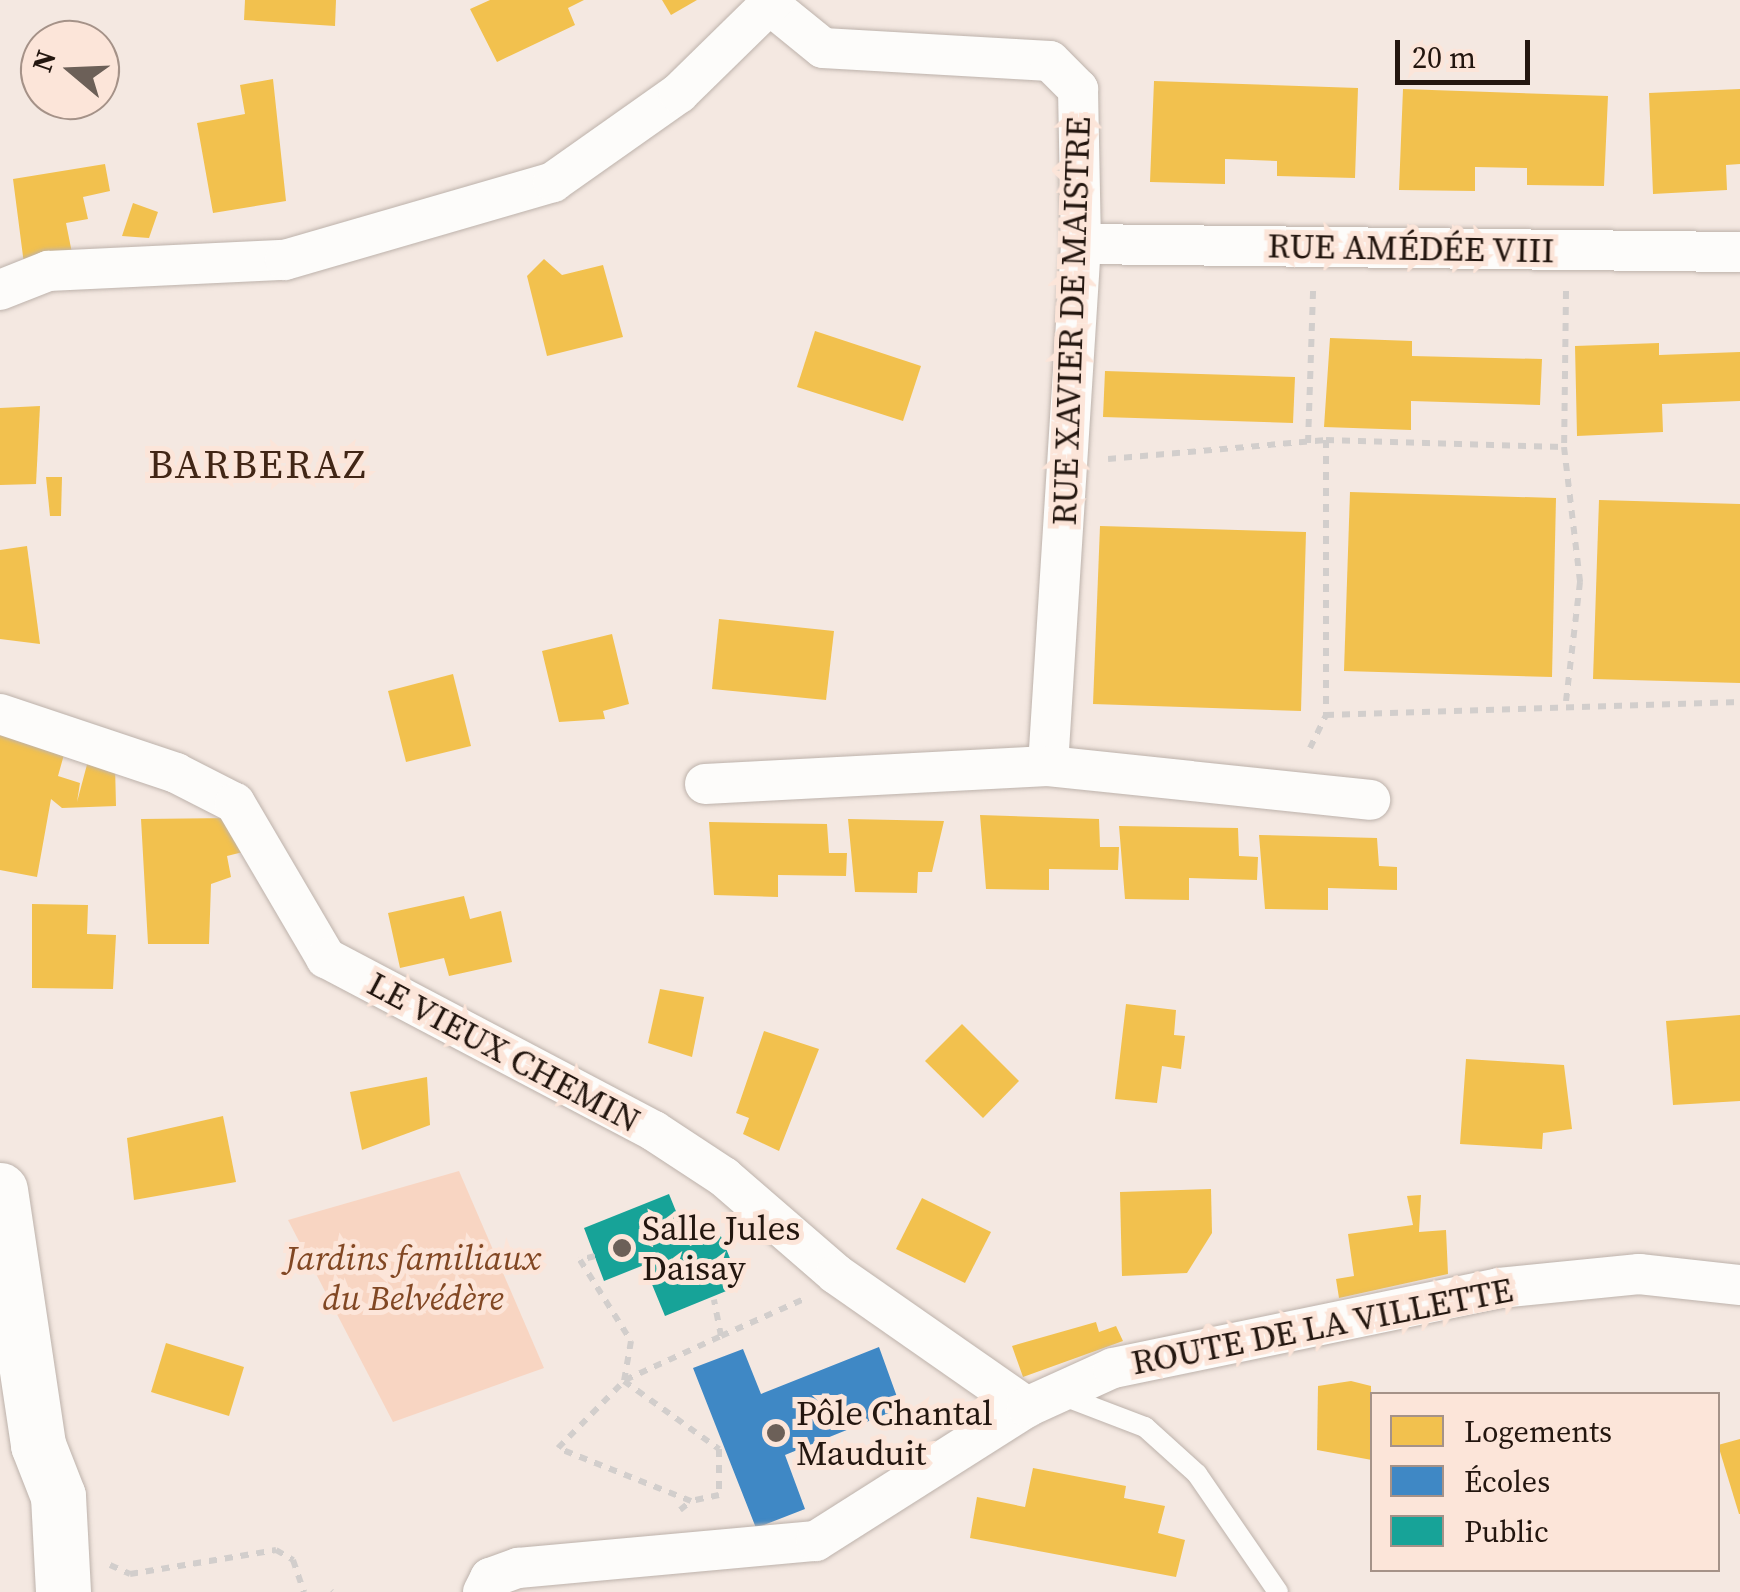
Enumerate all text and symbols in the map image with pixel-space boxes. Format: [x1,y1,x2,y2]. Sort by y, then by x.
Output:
north arrow [20,20,120,120]
scale bar [1400,20,1535,82]
text: 20 m [1412,37,1476,78]
text: N [22,45,65,77]
street label: RUE XAVIER DE MAISTRE [1043,116,1099,526]
street label: RUE AMÉDÉE VIII [1267,224,1555,272]
district label: BARBERAZ [148,440,368,488]
street label: LE VIEUX CHEMIN [360,962,648,1142]
place label: Salle Jules Daisay [642,1207,801,1289]
park label: Jardins familiaux du Belvédère [285,1237,541,1319]
marker: Salle Jules Daisay [611,1237,633,1259]
street label: ROUTE DE LA VILLETTE [1127,1268,1517,1384]
place label: Pôle Chantal Mauduit [796,1392,993,1474]
legend [1370,1392,1720,1572]
text: Logements [1464,1411,1612,1452]
marker: Pôle Chantal Mauduit [765,1422,787,1444]
text: Écoles [1464,1461,1550,1502]
text: Public [1464,1511,1549,1552]

